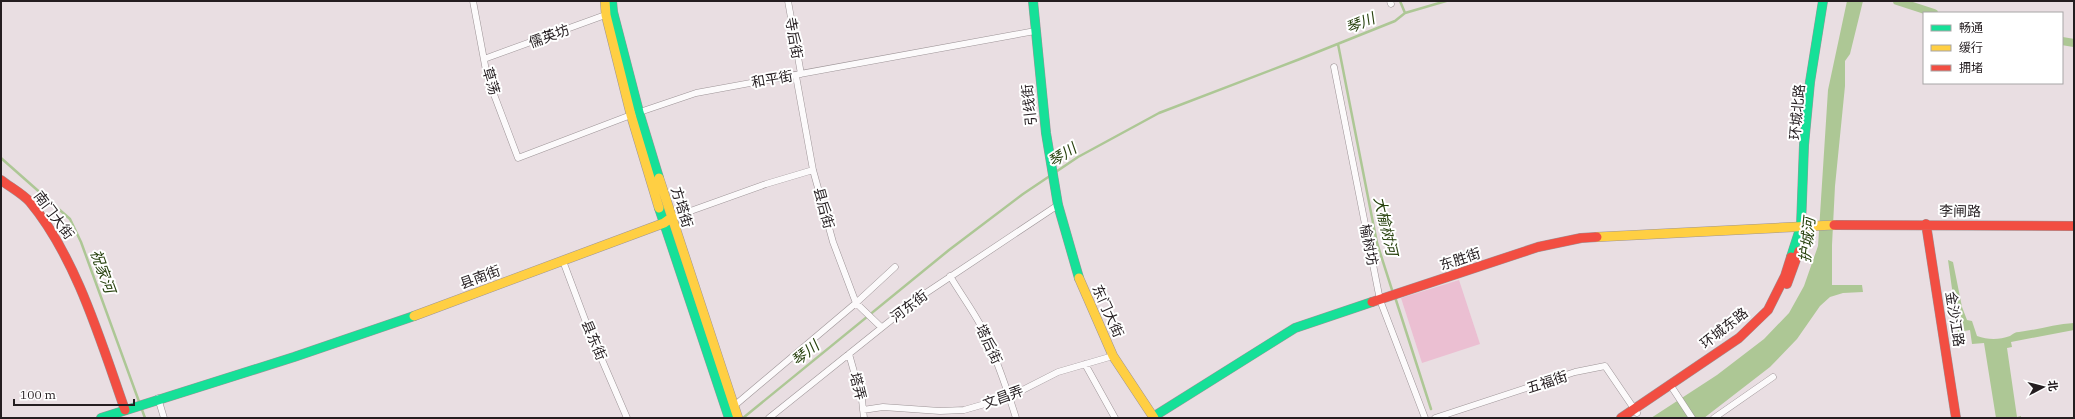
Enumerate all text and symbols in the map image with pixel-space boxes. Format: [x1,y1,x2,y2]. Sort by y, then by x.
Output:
water label: 琴川 [1343,8,1379,37]
legend [1923,12,2063,84]
street label: 寺后街 [781,16,807,60]
street label: 儒英坊 [526,20,572,52]
text: 畅通 [1959,20,1983,35]
text: 缓行 [1959,40,1983,55]
text: 拥堵 [1959,60,1983,75]
street label: 草荡 [478,65,504,97]
street label: 和平街 [750,66,794,92]
street label: 引线街 [1018,83,1040,127]
street label: 环城北路 [1786,83,1808,141]
water label: 琴川 [1044,138,1081,171]
street label: 方塔街 [667,184,697,230]
street label: 县后街 [810,185,838,231]
street label: 南门大街 [30,187,78,243]
water label: 大榆树河 [1370,195,1403,260]
street label: 李闸路 [1939,202,1981,220]
water label: 护城河 [1795,214,1819,263]
street label: 榆树坊 [1356,223,1382,267]
street label: 东胜街 [1437,244,1483,274]
water label: 祝家河 [86,247,121,298]
street label: 县南街 [457,261,503,293]
street label: 东门大街 [1088,282,1128,340]
street label: 河东街 [887,286,931,326]
street label: 金沙江路 [1942,290,1968,348]
street label: 环城东路 [1696,304,1752,352]
street label: 县东街 [578,317,610,363]
street label: 塔后街 [972,321,1006,367]
water label: 琴川 [787,335,824,370]
street label: 五福街 [1524,367,1570,397]
north arrow [2023,367,2063,407]
street label: 塔弄 [846,370,870,402]
text: 北 [2045,379,2061,392]
scale bar [14,381,134,407]
street label: 文昌弄 [980,381,1026,413]
text: 100 m [20,387,56,402]

